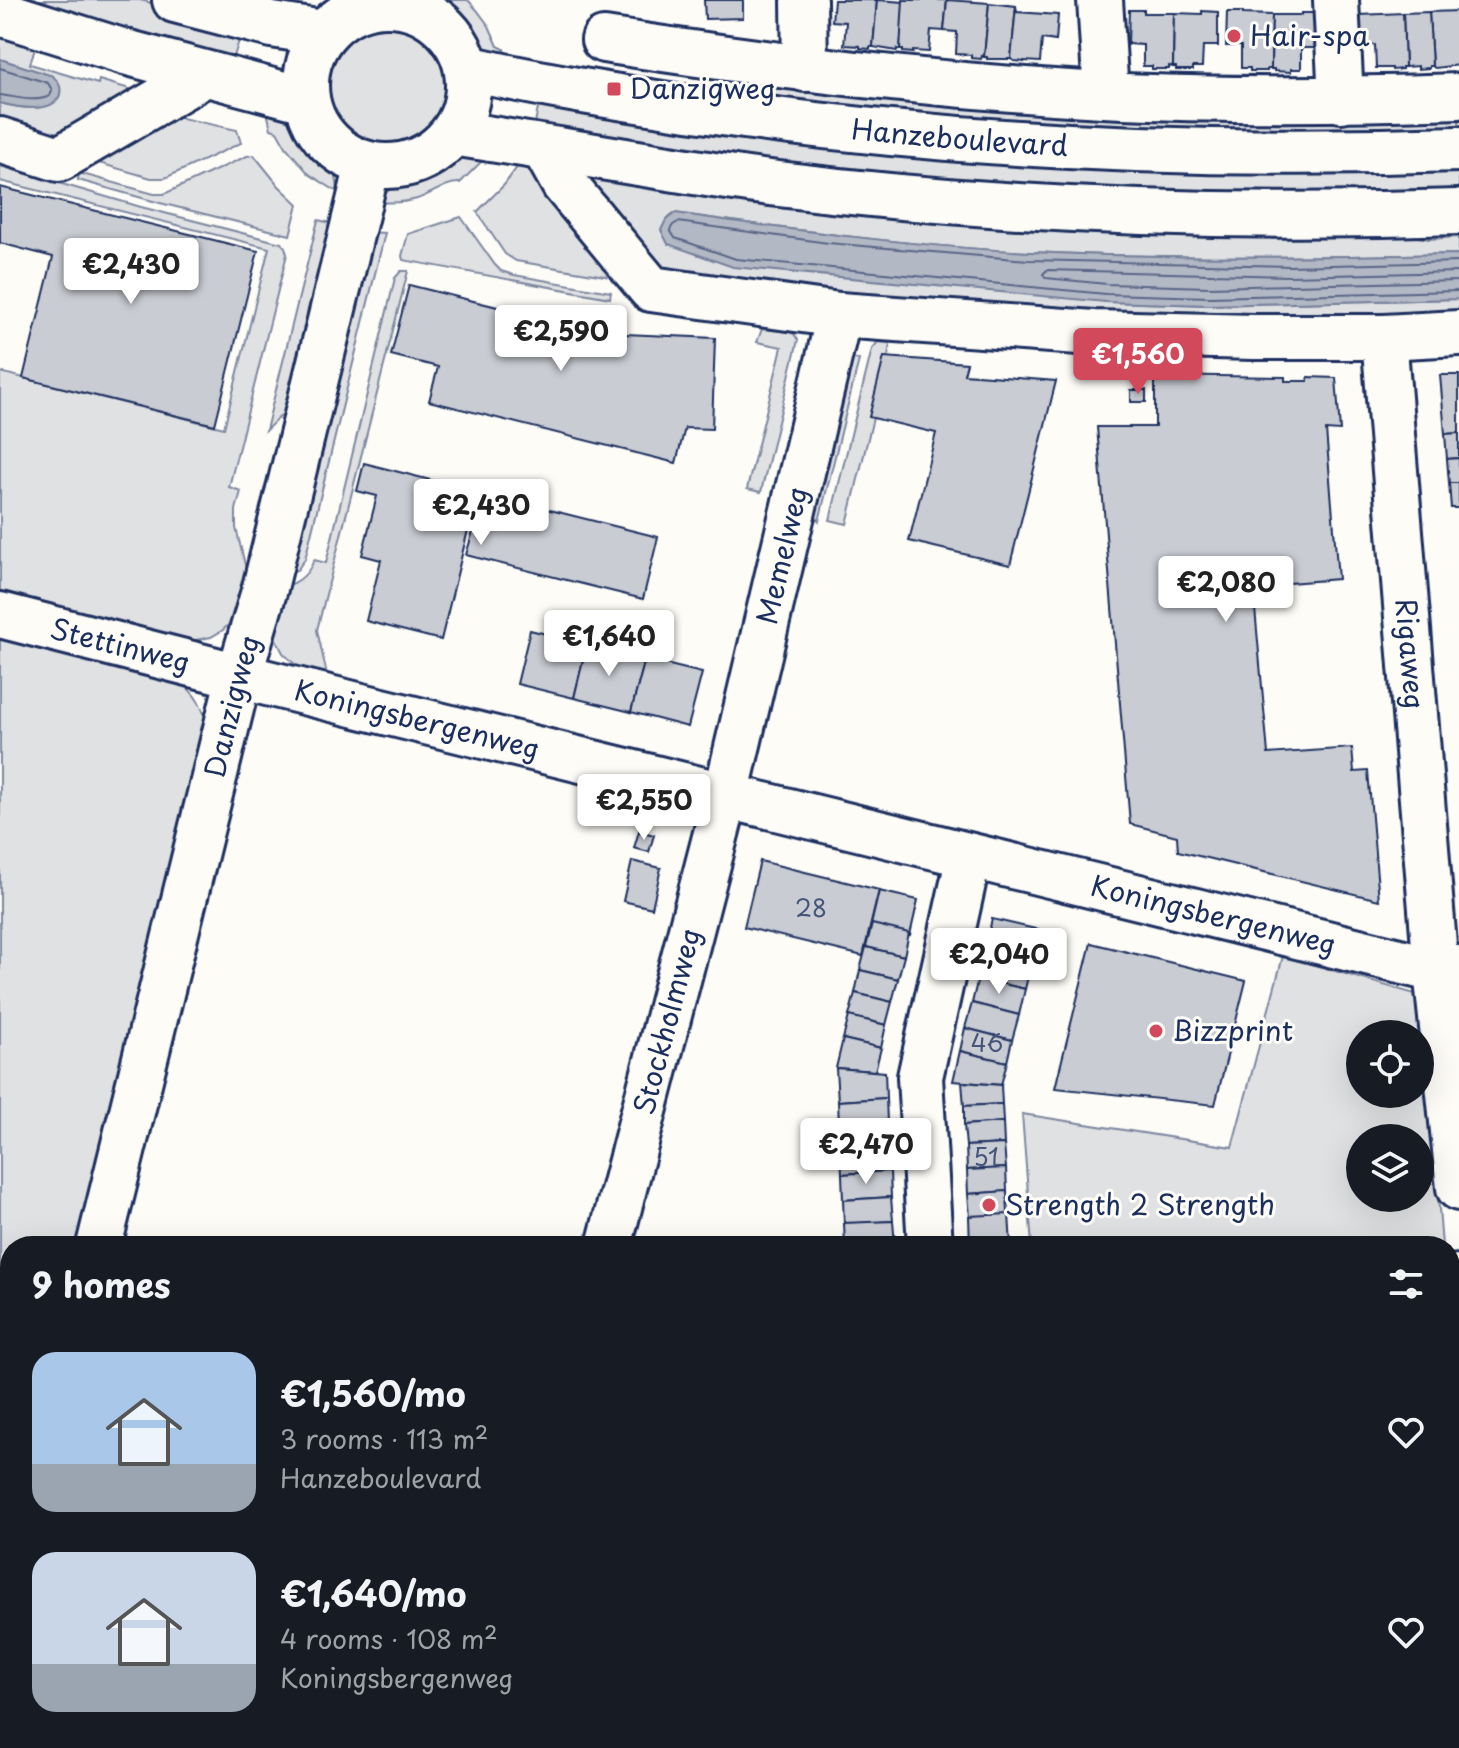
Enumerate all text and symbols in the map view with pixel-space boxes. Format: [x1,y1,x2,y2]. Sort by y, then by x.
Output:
place label: Hair-spa [1250,13,1370,56]
marker: Hair-spa [1225,27,1243,45]
place label: Danzigweg [630,66,776,109]
marker: Danzigweg [605,80,623,98]
street label: Hanzeboulevard [849,106,1069,166]
pin: €2,430 [66,238,196,306]
text: €2,430 [82,244,180,283]
pin: €2,590 [496,305,626,373]
text: €2,590 [513,311,609,350]
pin: €1,560 [1073,328,1203,396]
text: €1,560 [1091,334,1185,373]
pin: €2,430 [416,479,546,547]
street label: Memelweg [744,482,818,628]
text: €2,430 [432,485,530,524]
pin: €2,080 [1161,556,1291,624]
text: €2,080 [1176,562,1276,601]
street label: Rigaweg [1386,597,1438,711]
street label: Stettinweg [46,606,195,683]
pin: €1,640 [544,610,674,678]
text: €1,640 [562,616,656,655]
street label: Danzigweg [192,629,270,782]
street label: Koningsbergenweg [290,667,545,769]
pin: €2,550 [579,774,709,842]
text: €2,550 [595,780,693,819]
street label: Koningsbergenweg [1086,863,1341,965]
house number: 28 [795,889,827,925]
street label: Stockholmweg [621,923,711,1119]
pin: €2,040 [934,928,1064,996]
text: €2,040 [949,934,1049,973]
place label: Bizzprint [1172,1008,1293,1051]
map controls [1346,1020,1434,1212]
button: locate [1346,1020,1434,1108]
marker: Bizzprint [1147,1022,1165,1040]
house number: 46 [971,1024,1003,1060]
pin: €2,470 [801,1118,931,1186]
text: €2,470 [818,1124,914,1163]
button: layers [1346,1124,1434,1212]
house number: 51 [973,1138,999,1174]
place label: Strength 2 Strength [1005,1182,1275,1225]
marker: Strength 2 Strength [980,1196,998,1214]
text: 9 homes [32,1258,171,1310]
icon: filters [1384,1262,1428,1306]
text: €1,560/mo [280,1367,466,1419]
icon: home [96,1384,192,1480]
icon: heart [1384,1410,1428,1454]
text: 3 rooms · 113 m² [280,1419,488,1458]
text: Hanzeboulevard [280,1458,481,1497]
text: €1,640/mo [280,1567,466,1619]
icon: home [96,1584,192,1680]
icon: heart [1384,1610,1428,1654]
text: 4 rooms · 108 m² [280,1619,498,1658]
text: Koningsbergenweg [280,1658,513,1697]

